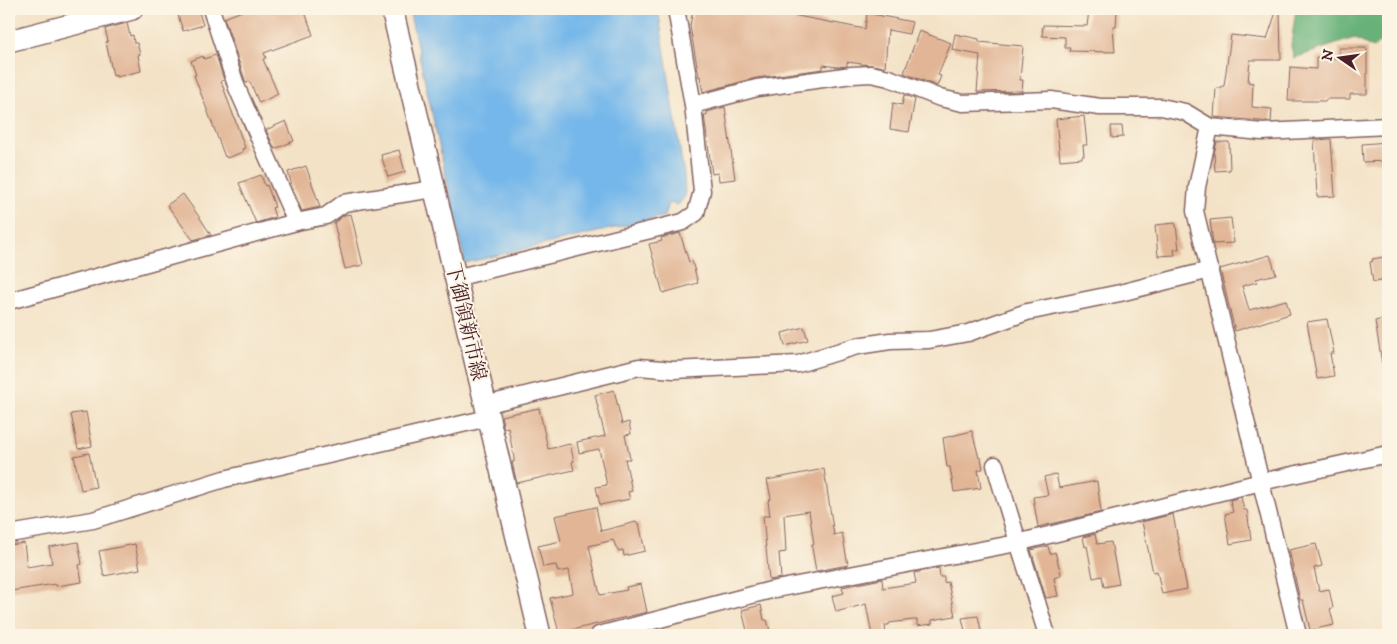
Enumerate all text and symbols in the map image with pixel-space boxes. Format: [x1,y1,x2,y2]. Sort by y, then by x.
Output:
north arrow [1314,32,1364,82]
text: N [1318,47,1338,63]
street label: 下御領新市線 [439,261,491,383]

